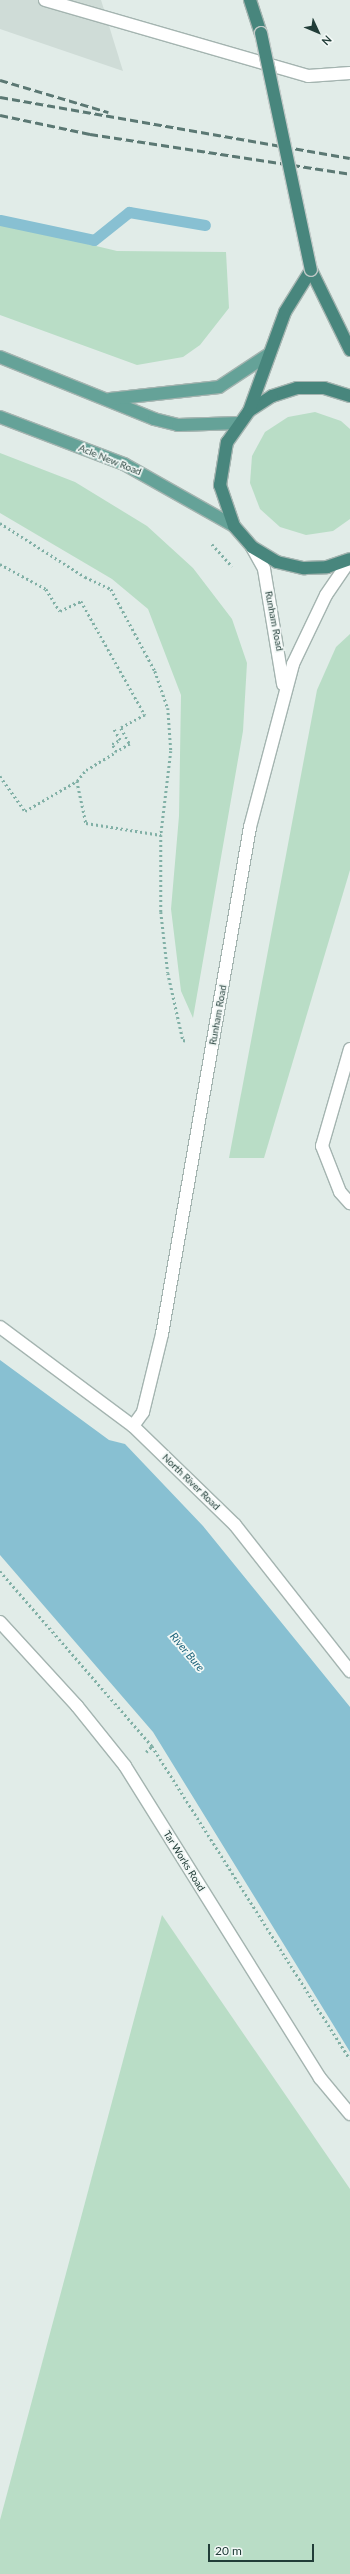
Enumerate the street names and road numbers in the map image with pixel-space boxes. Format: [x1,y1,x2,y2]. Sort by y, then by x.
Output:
street label: Acle New Road [77,442,143,478]
street label: Runham Road [262,590,286,652]
street label: Runham Road [207,984,229,1046]
street label: North River Road [160,1451,222,1513]
street label: Tar Works Road [161,1828,207,1894]

